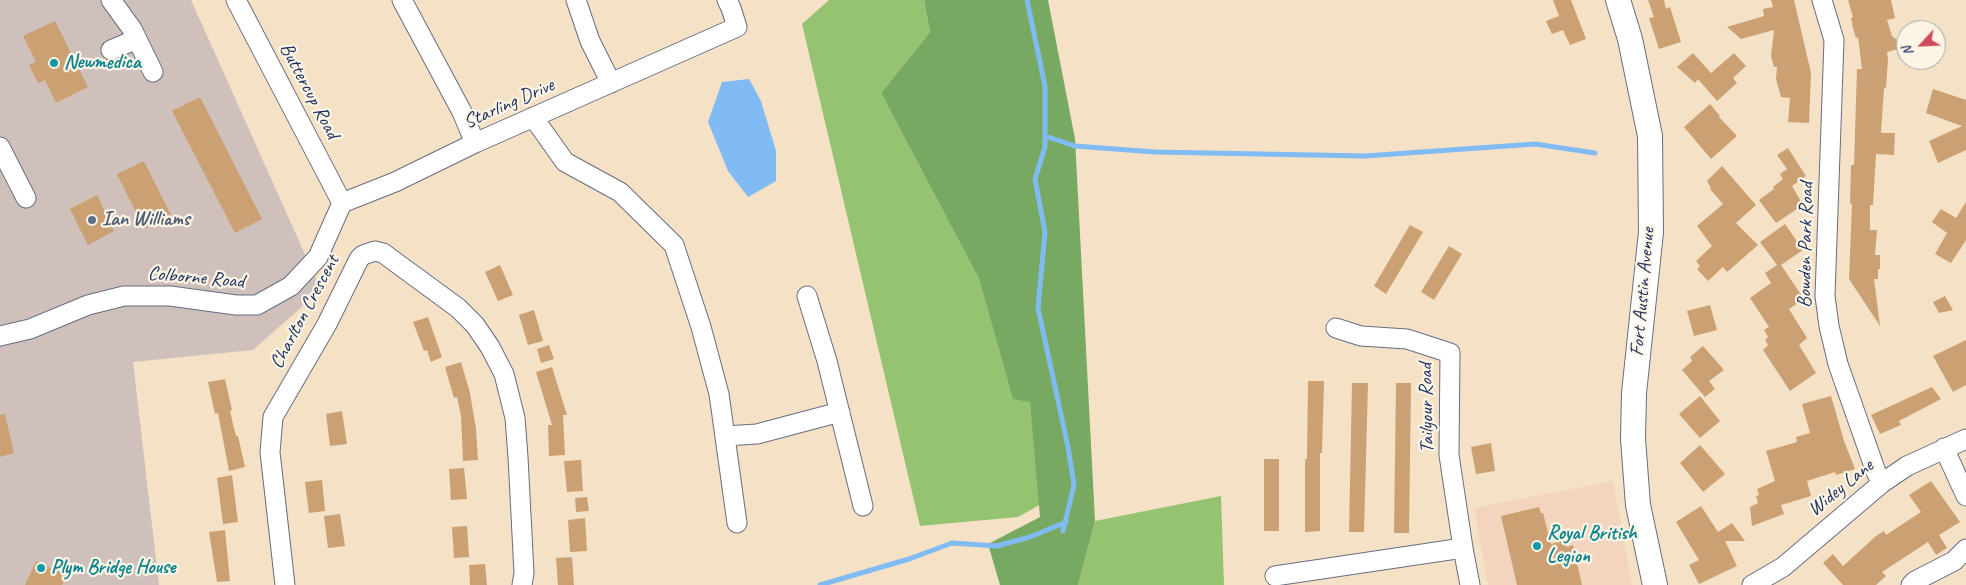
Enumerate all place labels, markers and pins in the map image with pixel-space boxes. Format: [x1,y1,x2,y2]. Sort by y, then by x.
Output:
place label: Newmedica [64,51,141,75]
marker: Newmedica [48,57,60,69]
place label: Ian Williams [102,208,190,232]
marker: Ian Williams [86,214,98,226]
place label: Royal British Legion [1547,522,1637,569]
marker: Royal British Legion [1531,540,1543,552]
place label: Plym Bridge House [51,556,175,580]
marker: Plym Bridge House [35,562,47,574]

